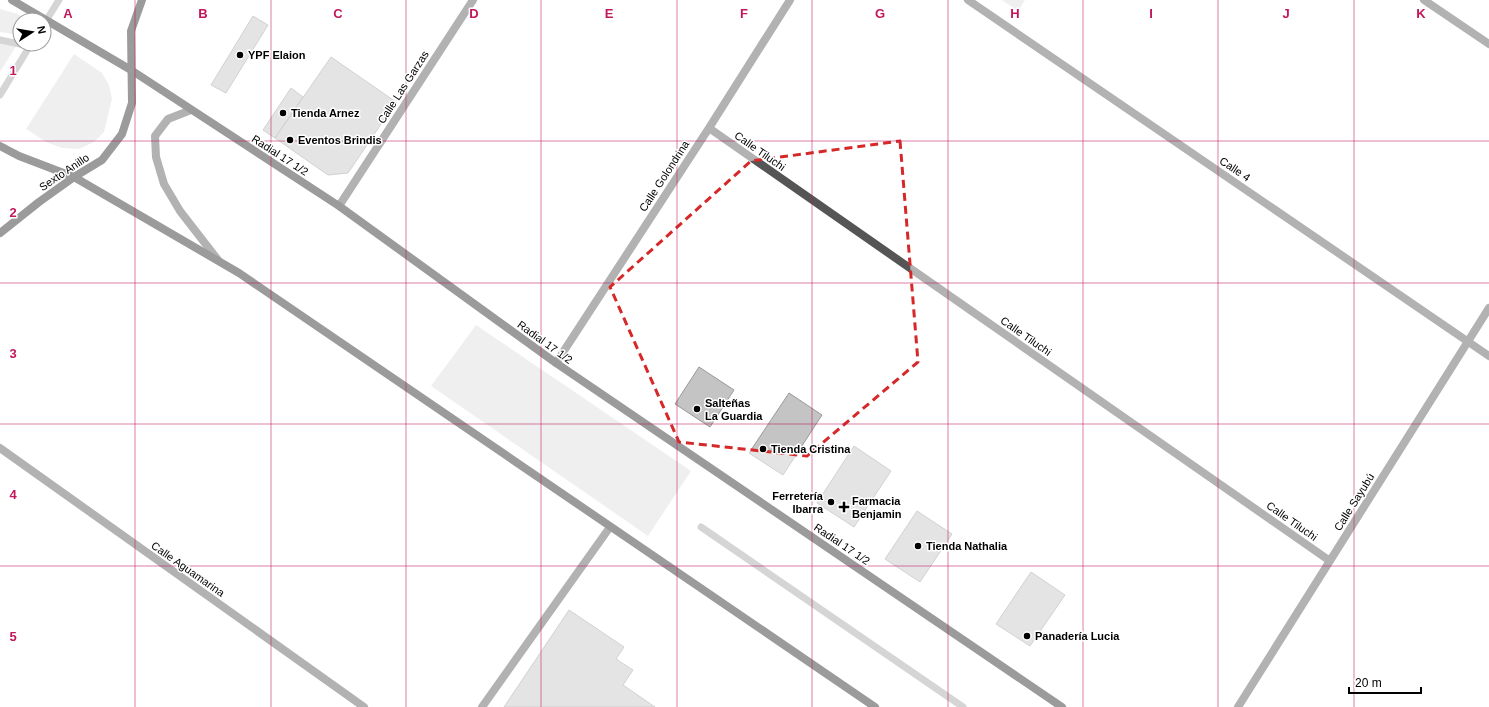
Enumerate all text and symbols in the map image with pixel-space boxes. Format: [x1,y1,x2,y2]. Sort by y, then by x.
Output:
text: A [63,6,73,21]
text: B [198,6,208,21]
text: C [333,6,343,21]
text: D [469,6,479,21]
text: E [605,6,614,21]
text: F [740,6,748,21]
text: G [875,6,885,21]
text: H [1010,6,1020,21]
text: I [1149,6,1153,21]
text: J [1282,6,1290,21]
text: K [1416,6,1426,21]
north arrow [12,12,52,52]
text: N [35,25,48,35]
street label: Calle Las Garzas [375,48,431,126]
place label: YPF Elaion [248,49,306,61]
marker: YPF Elaion [235,50,245,60]
text: 1 [9,63,17,78]
place label: Tienda Arnez [291,107,360,119]
marker: Tienda Arnez [278,108,288,118]
street label: Calle Tiluchi [732,129,788,173]
street label: Radial 17 1/2 [250,132,310,178]
place label: Eventos Brindis [298,134,382,146]
marker: Eventos Brindis [285,135,295,145]
street label: Calle Golondrina [637,138,692,214]
street label: Sexto Anillo [37,151,91,193]
street label: Calle 4 [1217,154,1253,184]
text: 2 [9,205,17,220]
street label: Calle Tiluchi [998,314,1054,358]
street label: Radial 17 1/2 [515,318,575,366]
text: 3 [9,346,17,361]
place label: Salteñas La Guardia [705,397,763,422]
marker: Salteñas La Guardia [692,404,702,414]
place label: Tienda Cristina [771,443,851,455]
marker: Tienda Cristina [758,444,768,454]
street label: Calle Sayubú [1332,471,1376,533]
text: 4 [9,487,17,502]
place label: Ferretería Ibarra [772,490,824,515]
place label: Farmacia Benjamin [852,495,902,520]
marker: Ferretería Ibarra [826,497,836,507]
street label: Calle Tiluchi [1264,499,1320,543]
marker: Farmacia Benjamin [839,502,849,512]
street label: Radial 17 1/2 [812,521,872,567]
street label: Calle Aguamarina [149,539,228,599]
place label: Tienda Nathalia [926,540,1008,552]
marker: Tienda Nathalia [913,541,923,551]
text: 5 [9,629,17,644]
place label: Panadería Lucia [1035,630,1120,642]
marker: Panadería Lucia [1022,631,1032,641]
scale bar [1349,669,1421,695]
text: 20 m [1355,676,1382,690]

